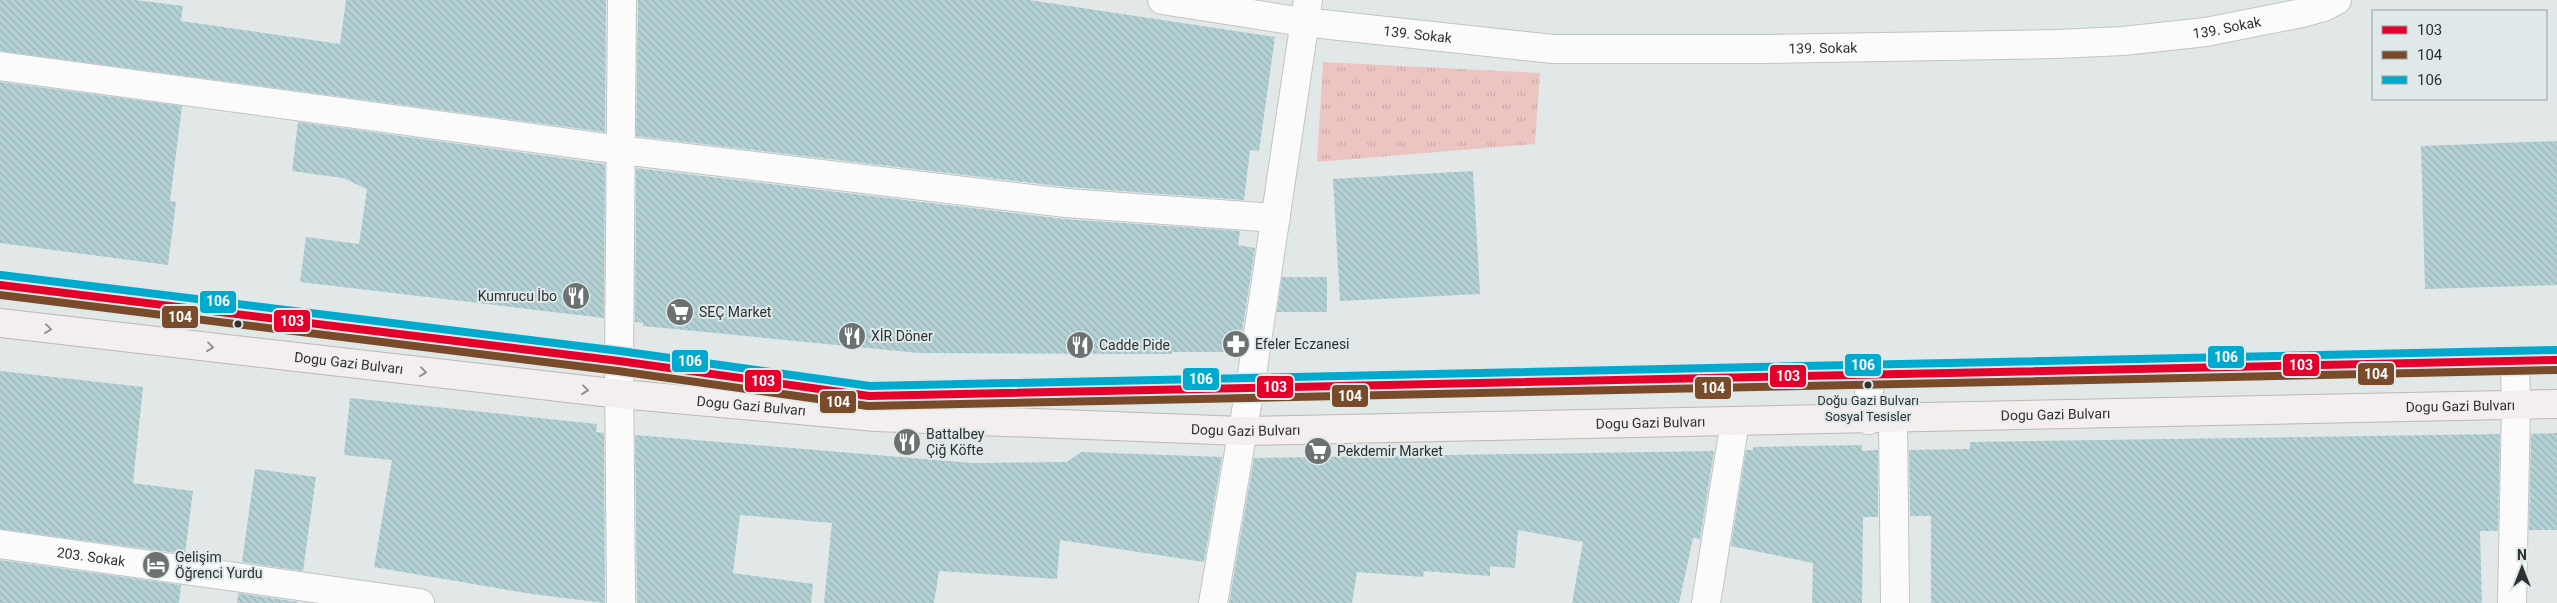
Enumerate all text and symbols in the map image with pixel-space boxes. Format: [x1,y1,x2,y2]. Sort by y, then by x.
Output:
legend [2372,10,2547,100]
street label: 139. Sokak [2192,13,2263,41]
text: 103 [2417,21,2442,39]
street label: 139. Sokak [1382,23,1454,46]
street label: 139. Sokak [1788,39,1858,57]
text: 104 [2417,46,2443,64]
text: 106 [2417,71,2442,89]
restaurant icon: Kumrucu İbo [561,281,591,311]
place label: Kumrucu İbo [478,288,557,304]
line badge: 106 [199,290,237,314]
text: 106 [206,293,230,309]
supermarket icon: SEÇ Market [665,297,695,327]
place label: SEÇ Market [699,304,772,320]
line badge: 104 [161,305,199,329]
text: 104 [168,309,192,325]
line badge: 103 [273,309,311,333]
text: 103 [280,313,304,329]
unlabelled marker [233,319,243,329]
restaurant icon: XİR Döner [837,321,867,351]
one-way arrow [45,323,53,334]
place label: XİR Döner [871,328,933,344]
pharmacy icon: Efeler Eczanesi [1221,329,1251,359]
restaurant icon: Cadde Pide [1065,330,1095,360]
place label: Efeler Eczanesi [1255,336,1350,352]
place label: Cadde Pide [1099,337,1170,353]
one-way arrow [206,341,214,352]
line badge: 106 [2207,345,2245,369]
street label: Dogu Gazi Bulvarı [293,349,404,377]
line badge: 106 [671,349,709,373]
text: 106 [2214,349,2238,365]
text: 106 [678,353,702,369]
line badge: 106 [1844,353,1882,377]
line badge: 103 [2282,353,2320,377]
text: 106 [1851,357,1875,373]
text: 103 [2289,357,2313,373]
line badge: 104 [2357,362,2395,386]
line badge: 103 [1769,364,1807,388]
one-way arrow [420,366,428,377]
text: 104 [2364,366,2388,382]
line badge: 106 [1182,367,1220,391]
text: 103 [1776,368,1800,384]
line badge: 103 [744,369,782,393]
text: 106 [1189,371,1213,387]
text: 103 [751,373,775,389]
line badge: 103 [1256,375,1294,399]
line badge: 104 [1694,376,1732,400]
text: 103 [1263,379,1287,395]
text: 104 [1701,380,1725,396]
marker: Doğu Gazi Bulvarı Sosyal Tesisler [1863,380,1873,390]
one-way arrow [581,384,589,395]
line badge: 104 [1331,384,1369,408]
text: 104 [1338,388,1362,404]
line badge: 104 [819,390,857,414]
street label: Dogu Gazi Bulvarı [696,393,807,419]
place label: Doğu Gazi Bulvarı Sosyal Tesisler [1817,393,1919,424]
text: 104 [826,394,850,410]
street label: Dogu Gazi Bulvarı [2405,397,2515,415]
street label: Dogu Gazi Bulvarı [2000,405,2110,423]
street label: Dogu Gazi Bulvarı [1596,413,1706,432]
street label: Dogu Gazi Bulvarı [1191,421,1301,439]
place label: Battalbey Çiğ Köfte [926,426,985,458]
restaurant icon: Battalbey Çiğ Köfte [892,427,922,457]
supermarket icon: Pekdemir Market [1303,436,1333,466]
place label: Pekdemir Market [1337,443,1443,459]
north arrow [2497,543,2547,593]
street label: 203. Sokak [56,544,127,570]
text: N [2517,547,2527,563]
place label: Gelişim Öğrenci Yurdu [175,549,263,581]
hotel icon: Gelişim Öğrenci Yurdu [141,550,171,580]

